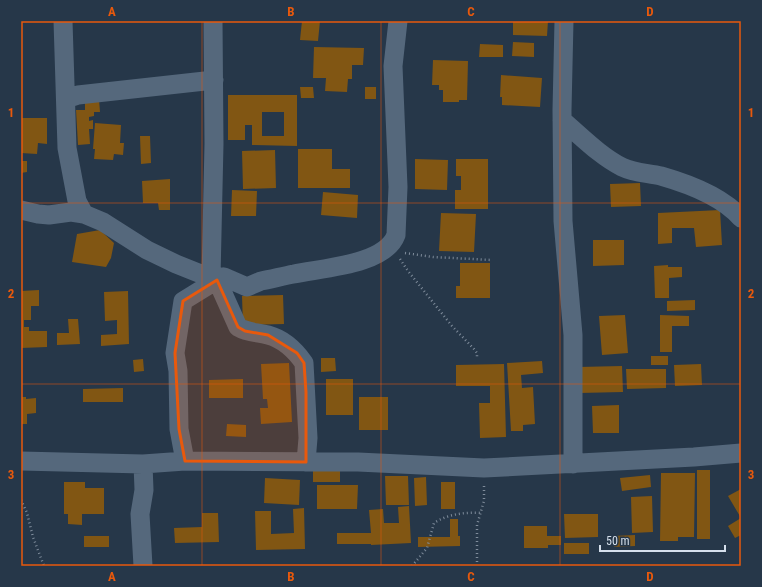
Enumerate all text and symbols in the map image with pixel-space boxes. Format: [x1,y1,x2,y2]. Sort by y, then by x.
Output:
text: A [108,4,116,19]
text: B [287,4,295,19]
text: C [467,4,475,19]
text: D [646,4,654,19]
text: 1 [8,105,14,120]
text: 1 [748,105,754,120]
text: 2 [8,286,15,301]
text: 2 [748,286,755,301]
text: 3 [8,467,14,482]
text: 3 [748,467,754,482]
scale bar [600,527,725,553]
text: 50 m [606,534,630,548]
text: A [108,569,116,584]
text: B [287,569,295,584]
text: C [467,569,475,584]
text: D [646,569,654,584]

